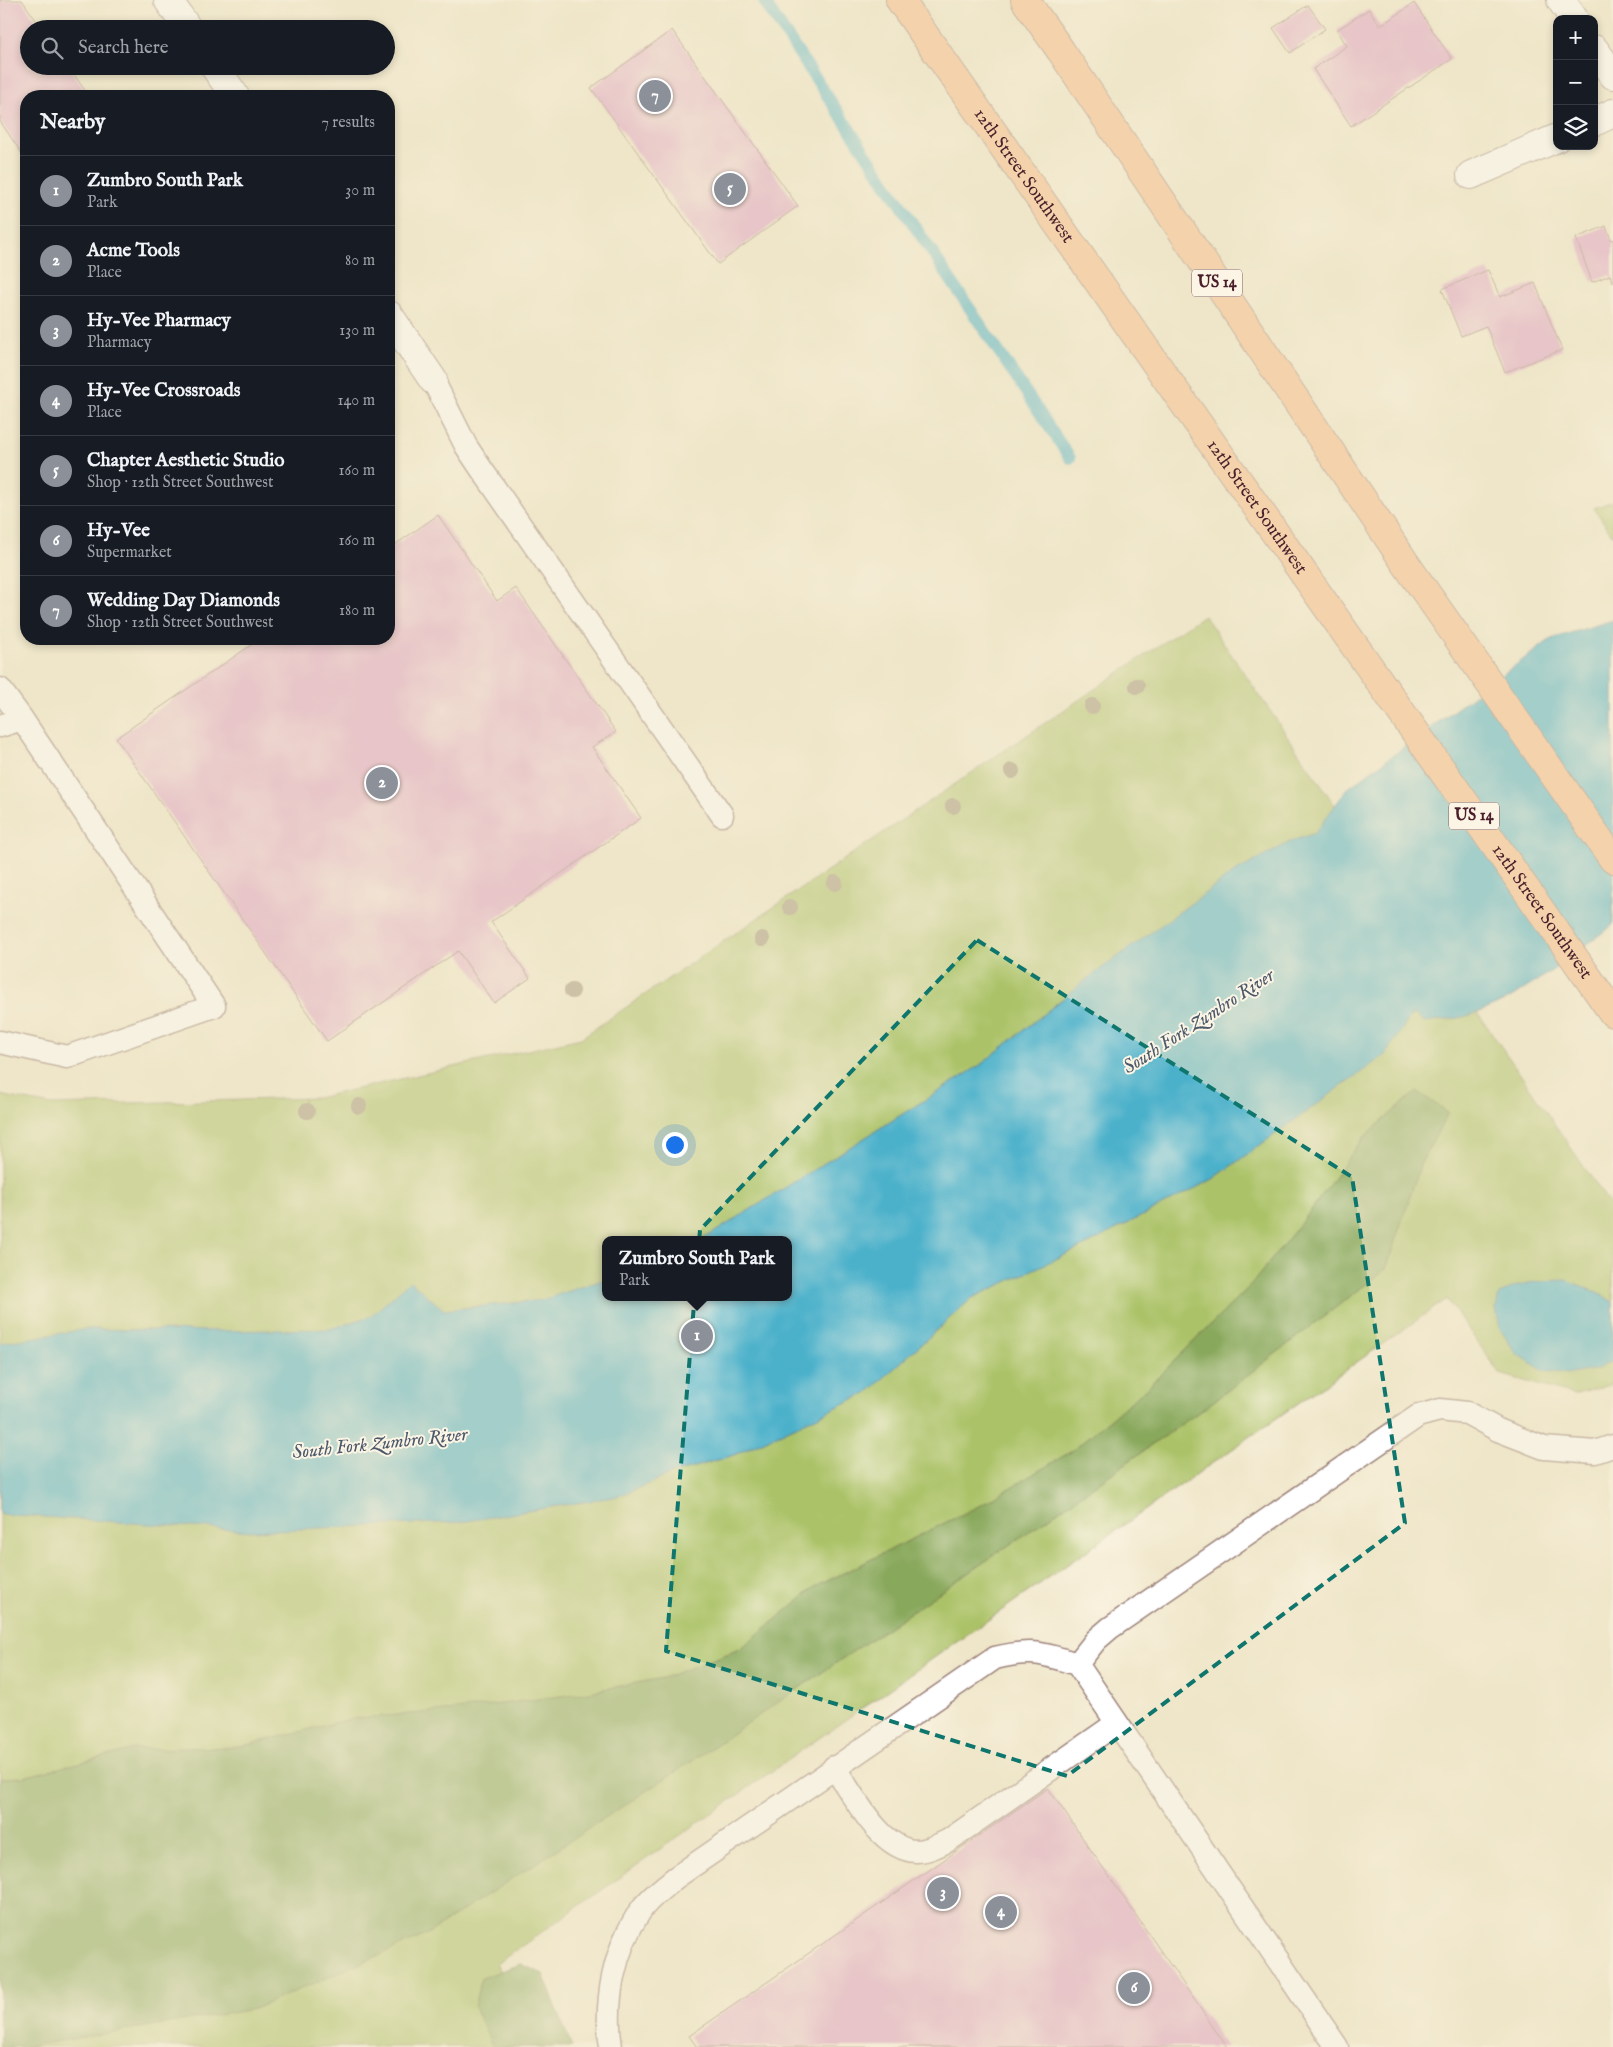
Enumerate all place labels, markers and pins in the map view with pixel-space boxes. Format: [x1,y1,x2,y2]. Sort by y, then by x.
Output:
pin: 7 [639,77,671,115]
pin: 5 [714,170,746,208]
pin: 2 [366,764,398,802]
pin: 1 [681,1317,713,1355]
pin: 3 [927,1874,959,1912]
pin: 4 [985,1893,1017,1931]
pin: 6 [1118,1969,1150,2007]

